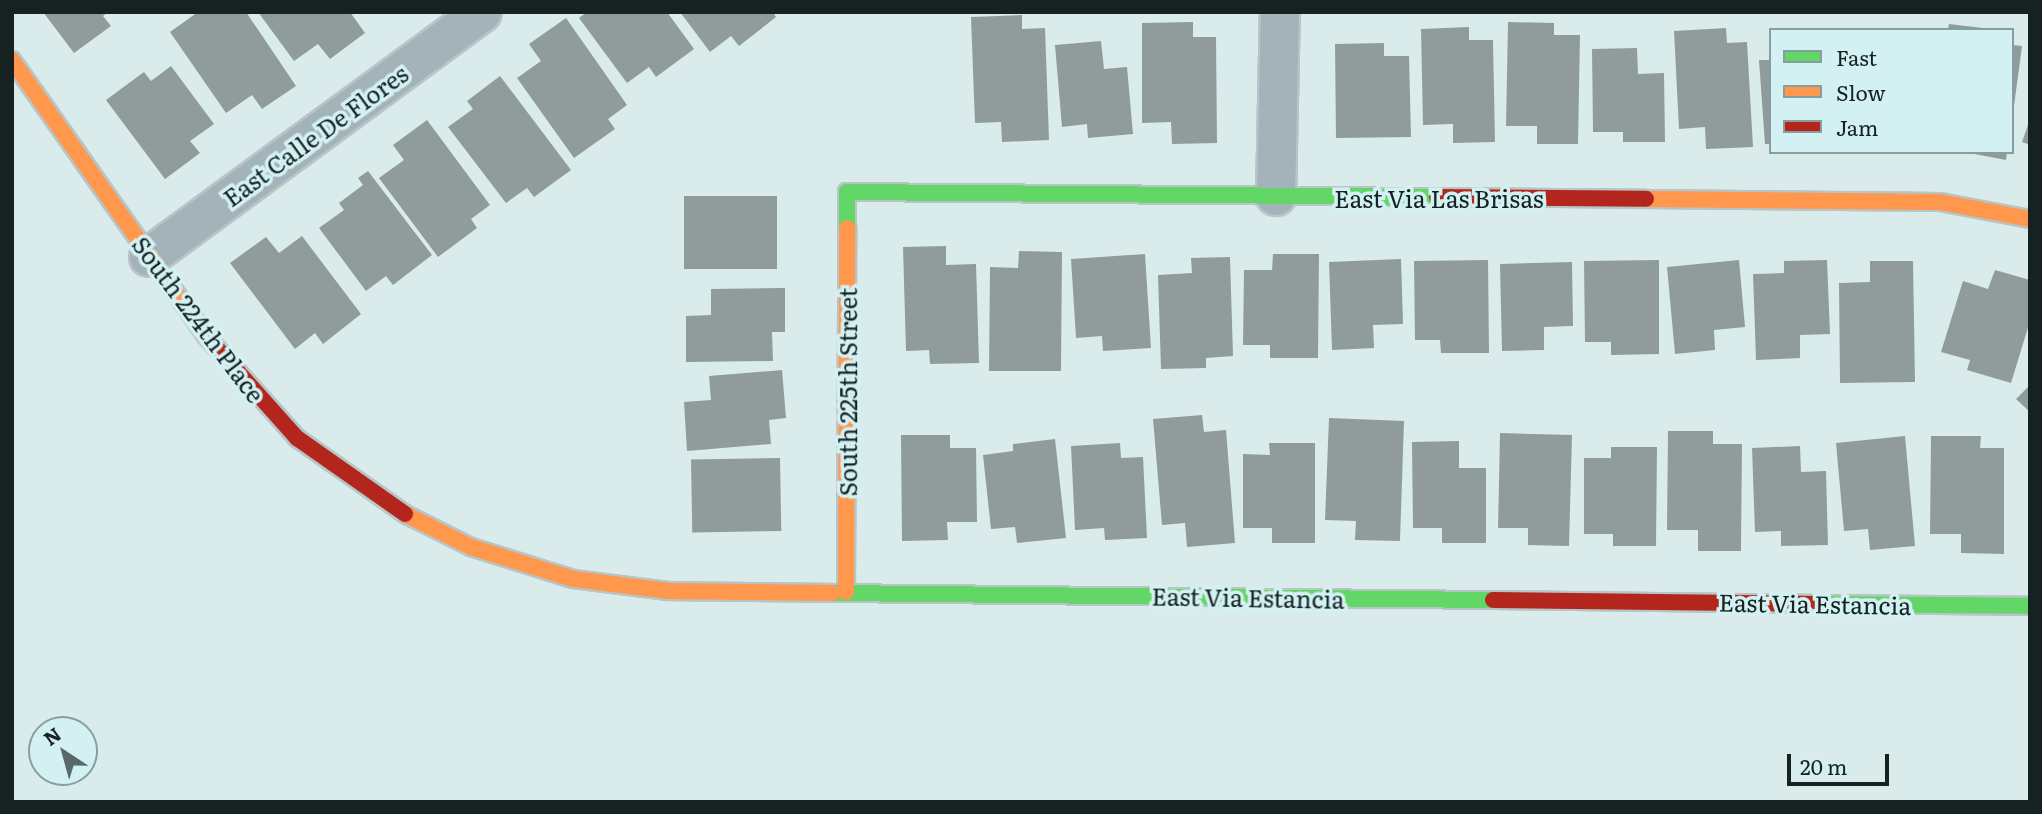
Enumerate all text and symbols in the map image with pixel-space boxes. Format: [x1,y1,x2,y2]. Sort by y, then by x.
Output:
legend [1769,28,2014,154]
text: Fast [1836,41,1877,72]
street label: East Calle De Flores [217,58,413,212]
text: Slow [1836,76,1886,107]
text: Jam [1836,111,1878,142]
street label: East Via Las Brisas [1334,184,1544,212]
street label: South 224th Place [127,230,271,408]
street label: South 225th Street [833,288,861,496]
street label: East Via Estancia [1151,581,1345,613]
street label: East Via Estancia [1718,587,1912,619]
north arrow [28,716,98,786]
text: N [37,720,67,752]
scale bar [1790,740,1892,784]
text: 20 m [1800,750,1847,781]

